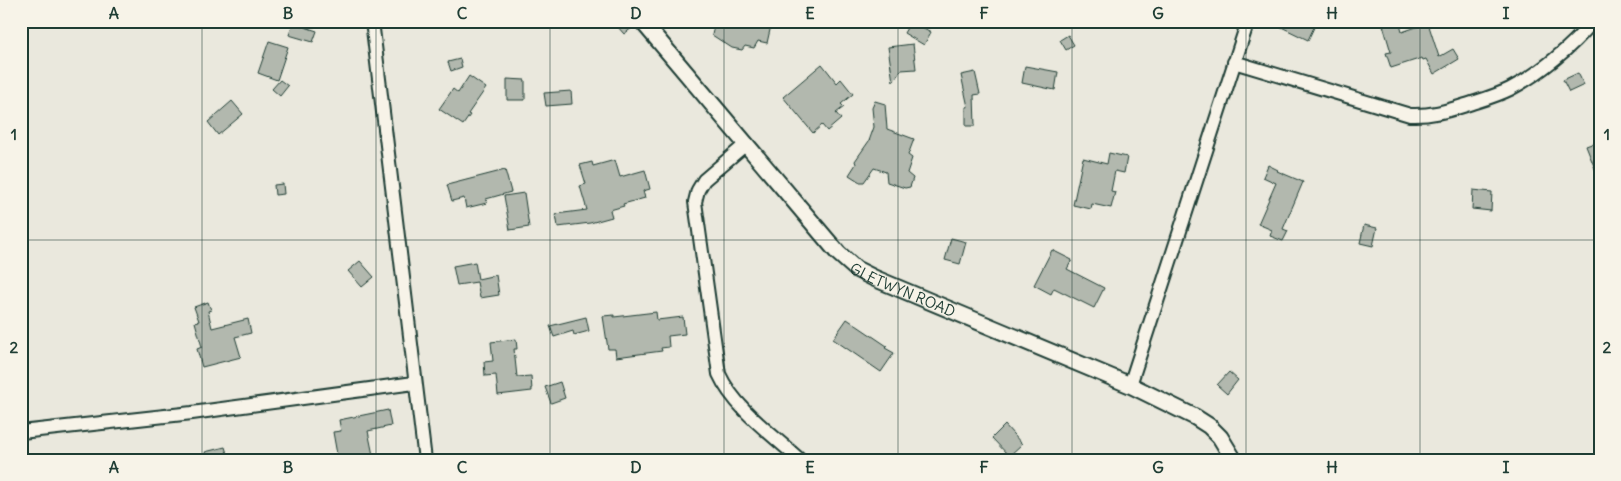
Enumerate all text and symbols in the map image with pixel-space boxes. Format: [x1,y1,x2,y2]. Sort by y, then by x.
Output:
text: A [109,3,119,23]
text: B [283,3,294,23]
text: C [457,3,468,23]
text: D [630,3,642,23]
text: E [805,3,815,23]
text: F [979,3,989,23]
text: G [1152,3,1164,23]
text: H [1326,3,1338,23]
text: I [1503,3,1510,23]
text: 1 [11,124,17,144]
text: 1 [1604,124,1610,144]
street label: GLETWYN ROAD [847,258,958,321]
text: 2 [10,337,19,357]
text: 2 [1603,337,1612,357]
text: A [109,457,119,477]
text: B [283,457,294,477]
text: C [457,457,468,477]
text: D [630,457,642,477]
text: E [805,457,815,477]
text: F [979,457,989,477]
text: G [1152,457,1164,477]
text: H [1326,457,1338,477]
text: I [1503,457,1510,477]

